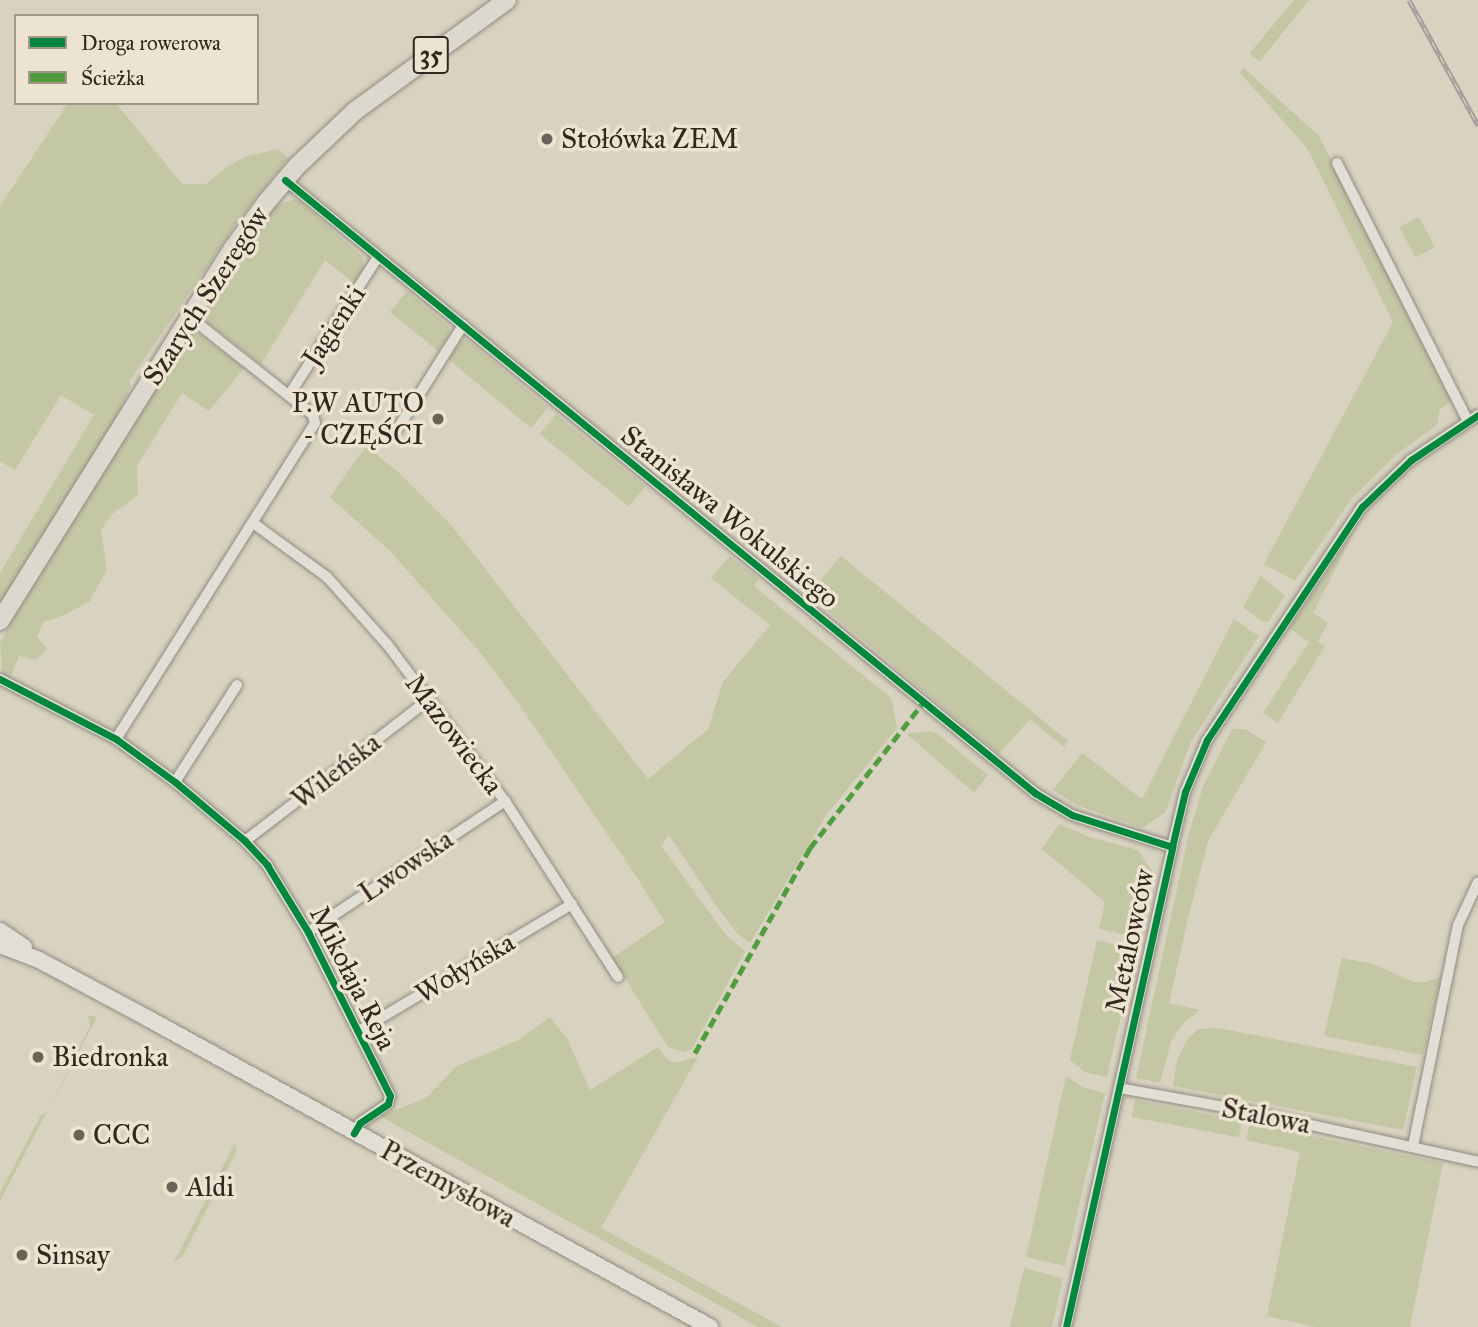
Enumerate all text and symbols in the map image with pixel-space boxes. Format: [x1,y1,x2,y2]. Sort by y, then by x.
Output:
legend [14,14,259,105]
text: Droga rowerowa [81,30,221,56]
road number: 35 [412,32,450,78]
text: Ścieżka [81,65,145,91]
place label: Stołówka ZEM [561,122,738,156]
marker: Stołówka ZEM [539,131,555,147]
street label: Szarych Szeregów [136,200,276,392]
street label: Jagienki [295,279,373,373]
place label: P.W AUTO - CZĘŚCI [292,386,424,452]
marker: P.W AUTO - CZĘŚCI [430,411,446,427]
street label: Stanisława Wokulskiego [614,419,846,615]
street label: Mazowiecka [398,667,510,801]
street label: Wileńska [285,726,387,816]
street label: Lwowska [353,822,459,910]
street label: Metalowców [1098,866,1162,1016]
street label: Mikołaja Reja [302,900,404,1056]
street label: Wołyńska [409,925,521,1011]
place label: Biedronka [52,1040,168,1074]
marker: Biedronka [30,1049,46,1065]
street label: Stalowa [1219,1091,1313,1141]
place label: CCC [93,1118,150,1152]
marker: CCC [71,1127,87,1143]
street label: Przemysłowa [375,1133,521,1235]
place label: Aldi [186,1170,234,1204]
marker: Aldi [164,1179,180,1195]
place label: Sinsay [36,1238,110,1272]
marker: Sinsay [14,1247,30,1263]

